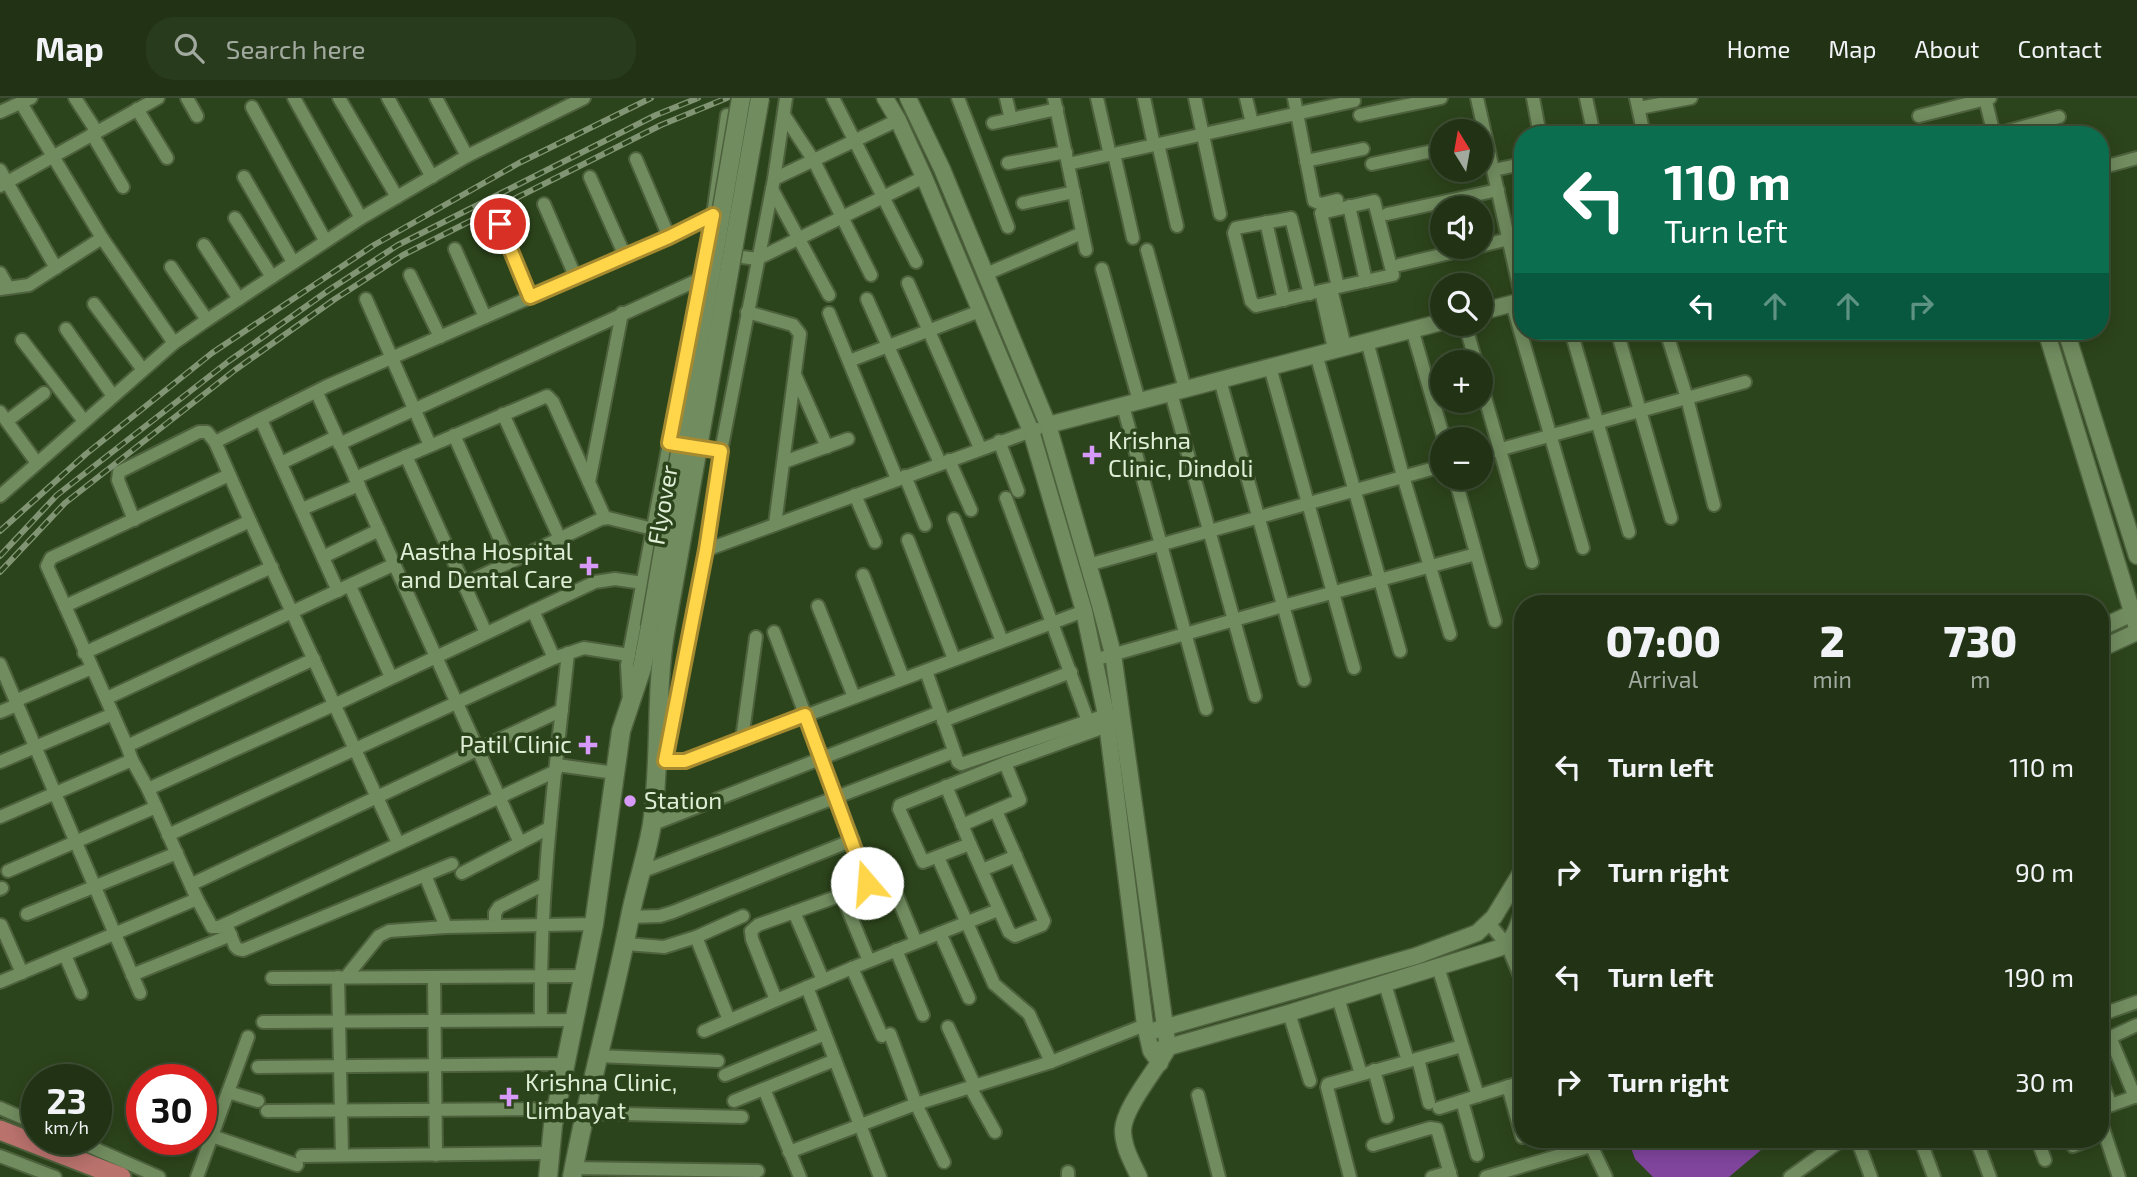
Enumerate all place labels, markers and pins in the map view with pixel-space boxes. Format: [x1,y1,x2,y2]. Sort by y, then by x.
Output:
pin [470,194,530,254]
place label: Krishna Clinic, Dindoli [1108,425,1254,482]
marker: Krishna Clinic, Dindoli [1082,445,1102,465]
place label: Aastha Hospital and Dental Care [400,536,573,593]
marker: Aastha Hospital and Dental Care [579,556,599,576]
place label: Patil Clinic [459,729,572,758]
marker: Patil Clinic [578,735,598,755]
place label: Station [644,785,722,814]
marker: Station [622,793,638,809]
place label: Krishna Clinic, Limbayat [525,1067,677,1124]
marker: Krishna Clinic, Limbayat [499,1087,519,1107]

